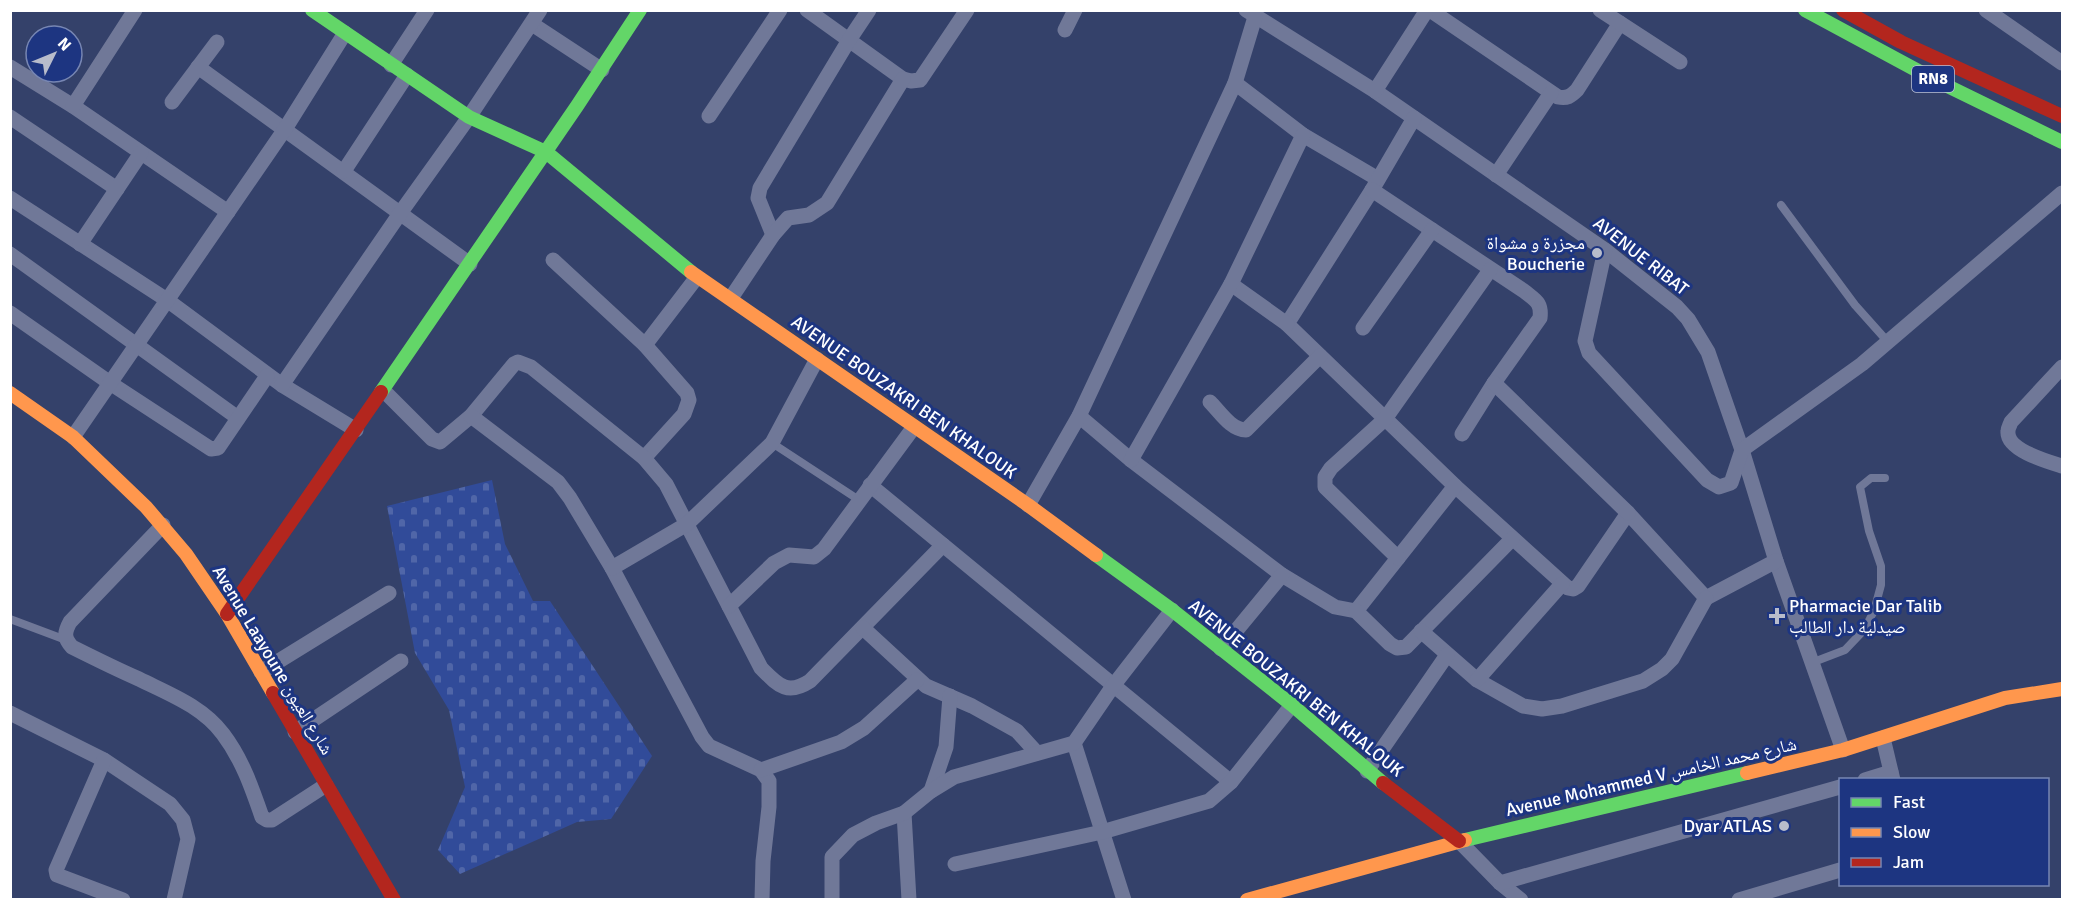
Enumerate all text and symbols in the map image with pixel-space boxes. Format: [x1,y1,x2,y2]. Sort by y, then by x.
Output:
north arrow [24,24,84,84]
text: N [53,34,75,55]
road number: RN8 [1912,66,1954,92]
street label: AVENUE RIBAT [1589,212,1693,300]
place label: مجزرة و مشواة Boucherie [1487,232,1585,275]
marker: مجزرة و مشواة Boucherie [1590,246,1604,260]
street label: AVENUE BOUZAKRI BEN KHALOUK [787,311,1021,484]
street label: Avenue Laayoune شارع العيون [208,561,338,759]
street label: AVENUE BOUZAKRI BEN KHALOUK [1184,594,1408,782]
place label: Pharmacie Dar Talib صيدلية دار الطالب [1789,595,1942,638]
marker: Pharmacie Dar Talib صيدلية دار الطالب [1770,609,1784,623]
street label: Avenue Mohammed V شارع محمد الخامس [1503,733,1799,821]
legend [1839,778,2049,886]
text: Fast [1893,791,1925,813]
place label: Dyar ATLAS [1683,815,1772,837]
marker: Dyar ATLAS [1777,819,1791,833]
text: Slow [1893,821,1930,843]
text: Jam [1893,851,1924,873]

